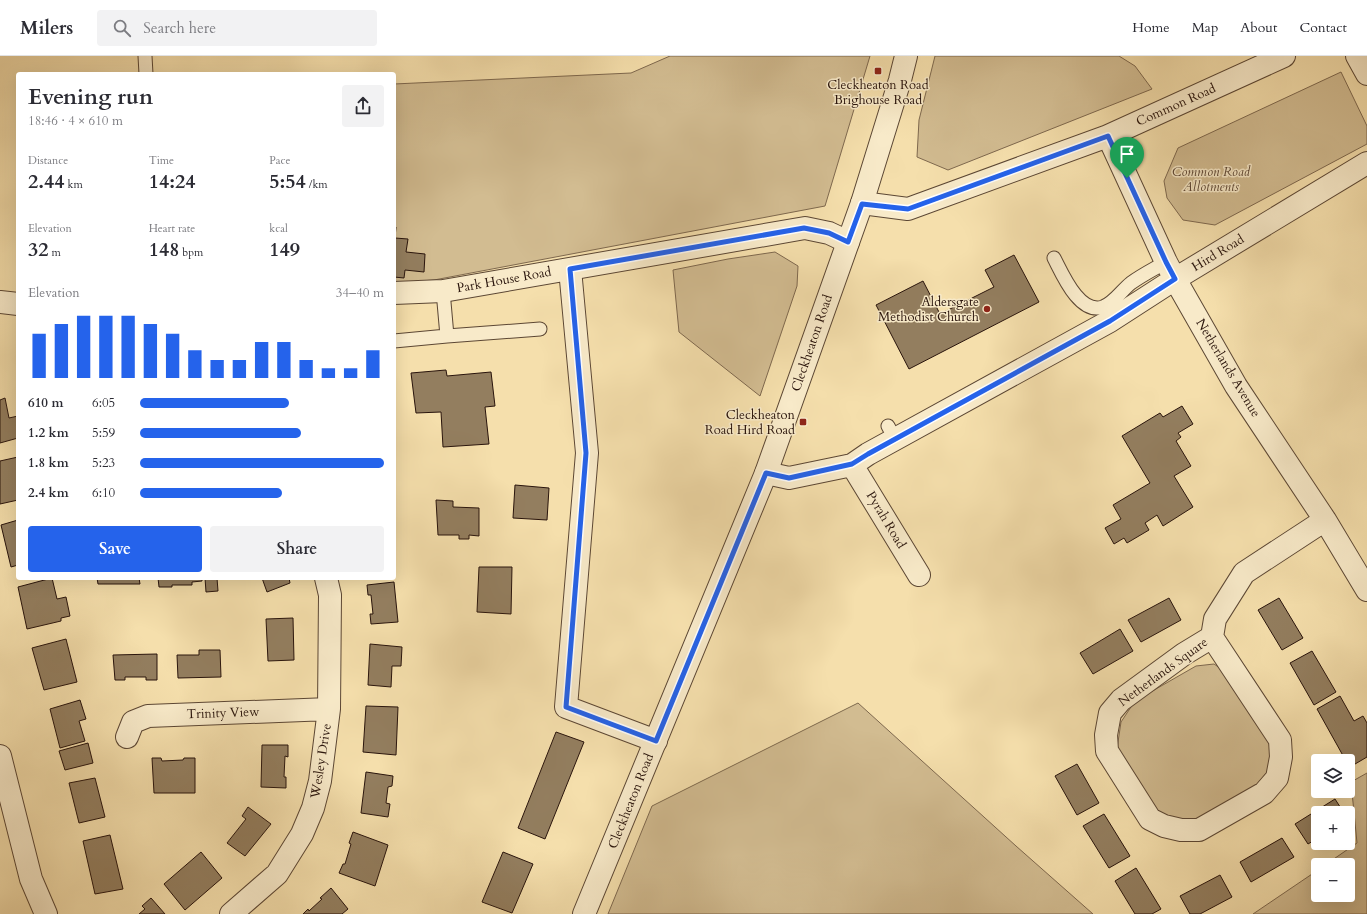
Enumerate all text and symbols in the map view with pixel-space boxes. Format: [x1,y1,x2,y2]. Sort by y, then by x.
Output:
search box [97,10,377,46]
text: Milers [20,15,73,41]
icon: search [111,17,133,39]
text: Search here [143,18,216,38]
text: Home [1132,18,1170,37]
text: Map [1192,18,1218,37]
text: About [1240,18,1277,37]
text: Contact [1299,18,1347,37]
marker: Cleckheaton Road Brighouse Road [873,66,883,76]
place label: Cleckheaton Road Brighouse Road [827,76,929,109]
street label: Common Road [1133,79,1219,131]
text: Evening run [28,82,153,112]
button: share [342,85,384,127]
text: 18:46 · 4 × 610 m [28,112,123,130]
pin [1110,137,1144,178]
icon: arrive [1116,143,1138,165]
text: Distance [28,153,68,168]
text: Time [149,153,174,168]
text: Pace [269,153,291,168]
park label: Common Road Allotments [1172,163,1251,196]
text: 2.44 [28,168,65,195]
text: 14:24 [149,168,195,195]
text: 5:54 [269,168,306,195]
text: km [65,177,83,192]
text: /km [306,177,328,192]
text: Elevation [28,221,72,236]
text: Heart rate [149,221,195,236]
text: kcal [269,221,288,236]
street label: Hird Road [1188,230,1248,276]
text: 32 [28,236,49,263]
text: 148 [149,236,179,263]
text: 149 [269,236,300,263]
text: m [49,245,61,260]
text: bpm [179,245,203,260]
street label: Park House Road [455,263,553,297]
text: Elevation [28,284,80,302]
text: 34–40 m [336,284,384,302]
street label: Cleckheaton Road [787,292,837,394]
place label: Aldersgate Methodist Church [878,293,979,326]
marker: Aldersgate Methodist Church [982,304,992,314]
street label: Netherlands Avenue [1191,315,1265,421]
text: 610 m [28,394,63,412]
text: 6:05 [92,394,115,412]
place label: Cleckheaton Road Hird Road [705,406,796,439]
marker: Cleckheaton Road Hird Road [798,417,808,427]
text: 1.2 km [28,424,69,442]
text: 5:59 [92,424,115,442]
text: 1.8 km [28,454,69,472]
text: 5:23 [92,454,115,472]
text: 2.4 km [28,484,69,502]
text: 6:10 [92,484,115,502]
street label: Pyrah Road [862,488,910,552]
button: Save [28,526,202,572]
button: Share [210,526,384,572]
street label: Netherlands Square [1114,633,1212,711]
street label: Trinity View [186,703,260,723]
street label: Wesley Drive [306,722,336,801]
street label: Cleckheaton Road [604,751,658,851]
map controls [1311,754,1355,902]
button: layers [1311,754,1355,798]
button: + [1311,806,1355,850]
button: − [1311,858,1355,902]

